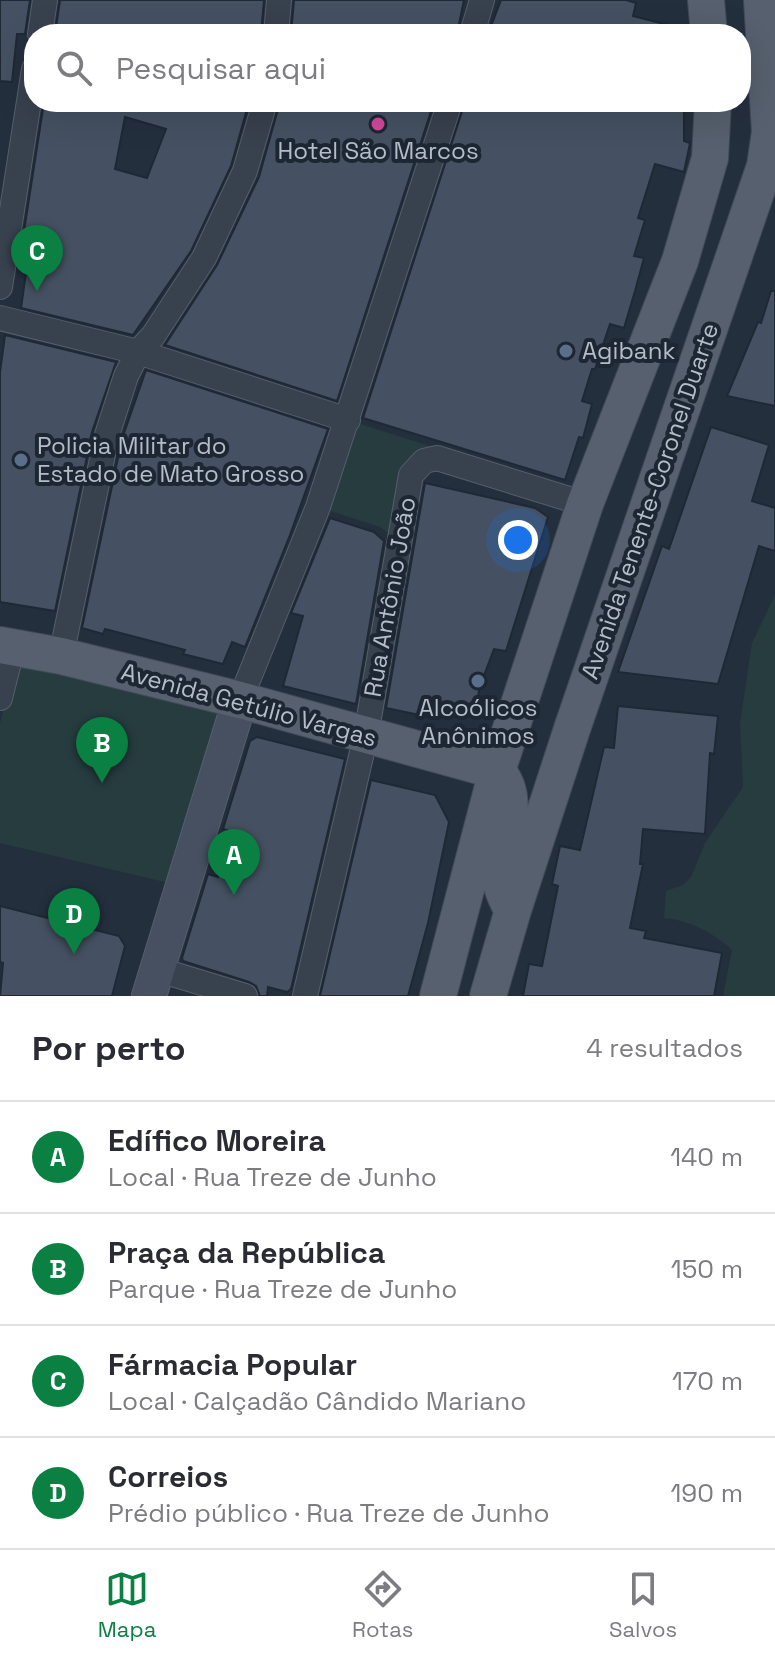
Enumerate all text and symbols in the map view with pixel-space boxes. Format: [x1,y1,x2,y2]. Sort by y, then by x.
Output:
search box [24,24,751,112]
icon: search [52,46,96,90]
text: Pesquisar aqui [116,49,326,88]
marker: Hotel São Marcos [369,115,387,133]
place label: Hotel São Marcos [277,135,479,166]
pin: C [11,225,63,291]
street label: Avenida Tenente-Coronel Duarte [574,319,725,683]
place label: Agibank [582,335,675,366]
marker: Agibank [557,342,575,360]
place label: Policia Militar do Estado de Mato Grosso [37,430,304,489]
marker: Policia Militar do Estado de Mato Grosso [12,451,30,469]
street label: Rua Antônio João [357,494,422,699]
your location [498,520,538,560]
street label: Avenida Getúlio Vargas [118,655,380,754]
marker: Alcoólicos Anônimos [469,672,487,690]
place label: Alcoólicos Anônimos [419,692,537,751]
pin: B [76,717,128,783]
pin: A [208,829,260,895]
pin: D [48,888,100,954]
text: Por perto [32,1027,186,1070]
text: 4 resultados [586,1031,743,1065]
text: Edífico Moreira [108,1121,326,1160]
text: A [50,1140,66,1174]
text: 140 m [670,1140,743,1174]
text: Local · Rua Treze de Junho [108,1160,437,1194]
text: Praça da República [108,1233,385,1272]
text: B [49,1252,67,1286]
text: 150 m [671,1252,743,1286]
text: Parque · Rua Treze de Junho [108,1272,457,1306]
text: Fármacia Popular [108,1345,357,1384]
text: C [50,1364,66,1398]
text: 170 m [672,1364,743,1398]
text: Local · Calçadão Cândido Mariano [108,1384,526,1418]
text: Correios [108,1457,228,1496]
text: D [49,1476,67,1510]
text: 190 m [671,1476,743,1510]
text: Prédio público · Rua Treze de Junho [108,1496,550,1530]
tab: Mapa [98,1567,156,1643]
tab: Rotas [352,1567,413,1643]
tab: Salvos [609,1567,677,1643]

